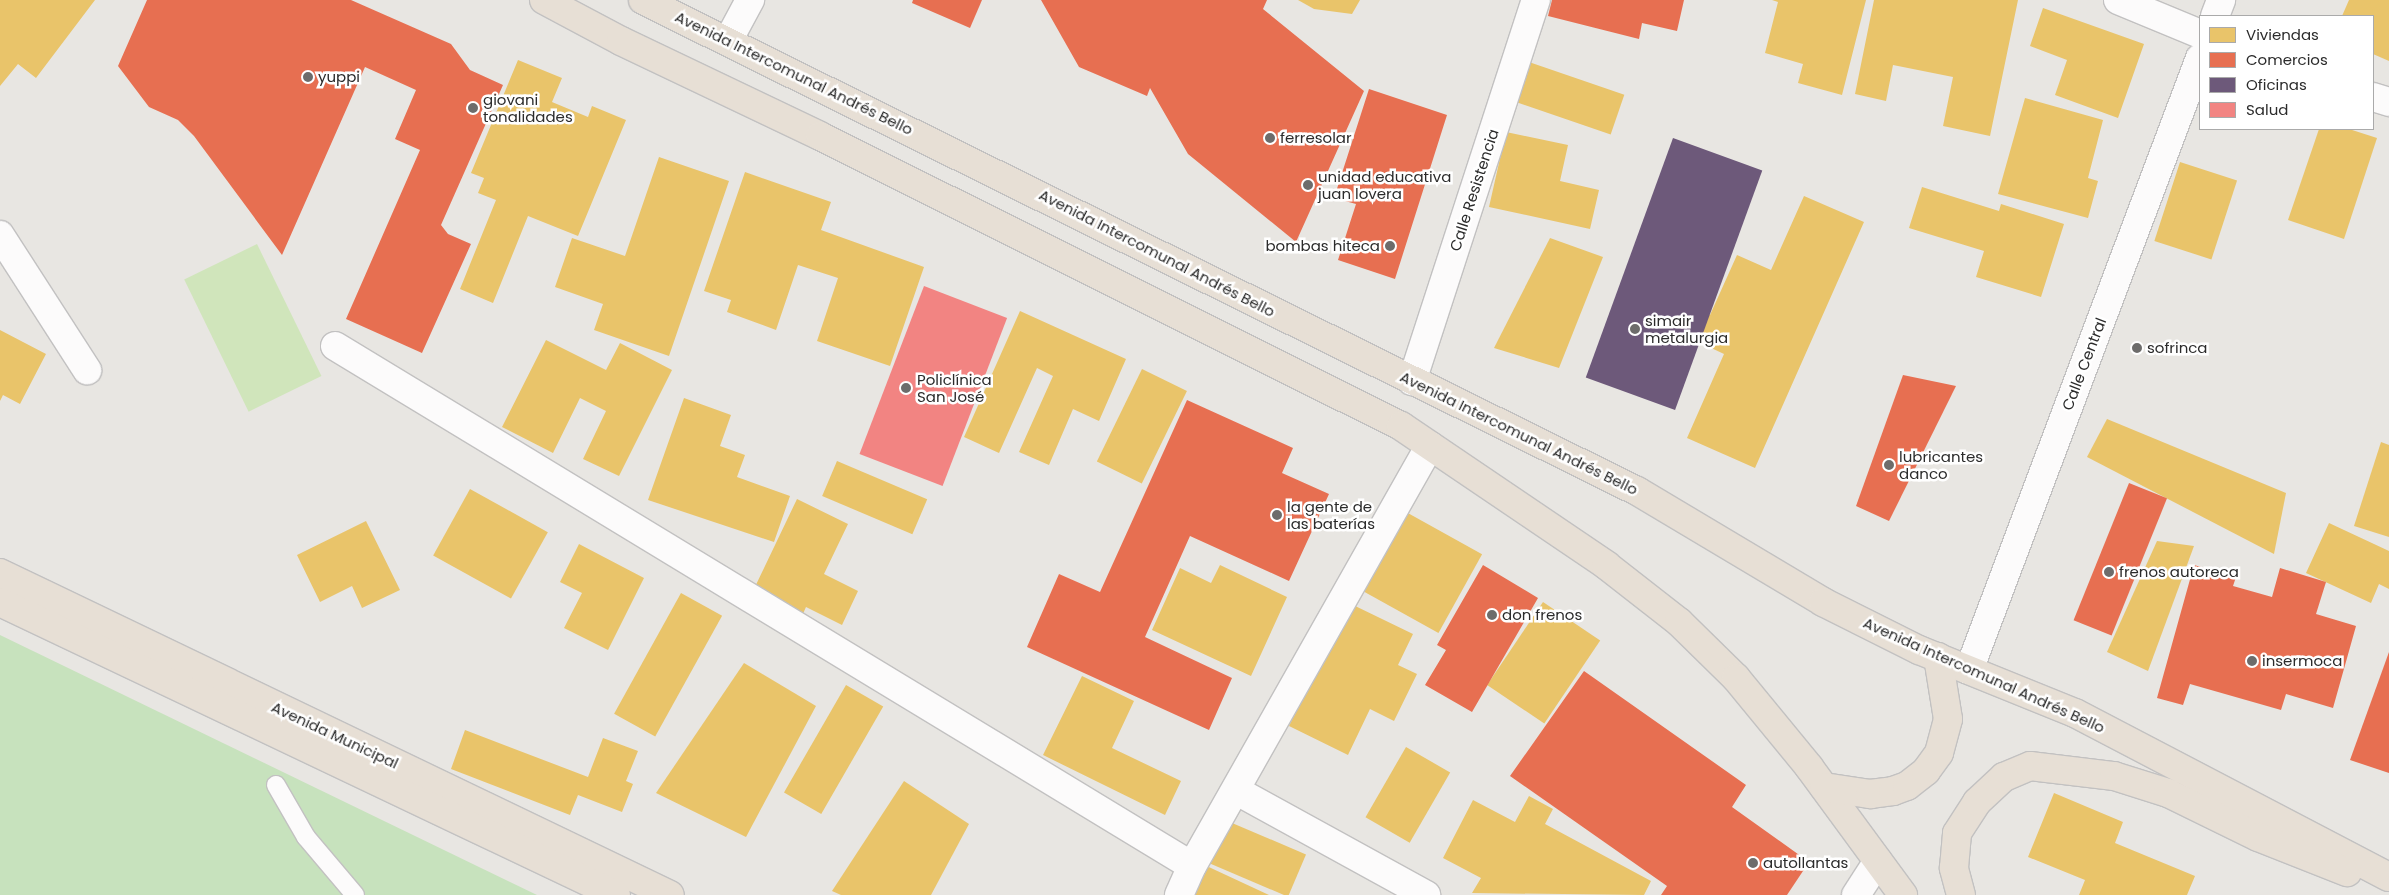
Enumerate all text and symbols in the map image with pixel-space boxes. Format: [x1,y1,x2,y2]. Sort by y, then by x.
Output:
street label: Avenida Intercomunal Andrés Bello [672,7,916,139]
legend [2199,15,2374,130]
text: Viviendas [2246,24,2319,45]
text: Comercios [2246,49,2328,70]
place label: yuppi [318,68,360,86]
marker: yuppi [302,71,314,83]
text: Oficinas [2246,74,2307,95]
place label: giovani tonalidades [483,90,573,125]
text: Salud [2246,99,2288,120]
marker: giovani tonalidades [467,102,479,114]
street label: Calle Resistencia [1446,127,1502,253]
place label: ferresolar [1280,129,1352,147]
marker: ferresolar [1264,132,1276,144]
place label: unidad educativa juan lovera [1318,167,1451,202]
marker: unidad educativa juan lovera [1302,179,1314,191]
street label: Avenida Intercomunal Andrés Bello [1036,185,1278,321]
place label: bombas hiteca [1265,237,1380,255]
marker: bombas hiteca [1384,240,1396,252]
place label: simair metalurgia [1645,311,1728,346]
street label: Calle Central [2058,315,2110,413]
marker: simair metalurgia [1629,323,1641,335]
place label: sofrinca [2147,339,2207,357]
marker: sofrinca [2131,342,2143,354]
street label: Avenida Intercomunal Andrés Bello [1397,367,1641,499]
place label: Policlínica San José [917,370,992,405]
marker: Policlínica San José [899,381,913,395]
place label: lubricantes danco [1899,447,1983,482]
marker: lubricantes danco [1883,459,1895,471]
place label: la gente de las baterías [1287,497,1375,532]
marker: la gente de las baterías [1271,509,1283,521]
place label: frenos autoreca [2119,563,2239,581]
marker: frenos autoreca [2103,566,2115,578]
place label: don frenos [1502,606,1582,624]
marker: don frenos [1486,609,1498,621]
street label: Avenida Intercomunal Andrés Bello [1861,613,2107,737]
place label: insermoca [2262,652,2342,670]
marker: insermoca [2246,655,2258,667]
street label: Avenida Municipal [269,698,401,772]
place label: autollantas [1763,854,1848,872]
marker: autollantas [1747,857,1759,869]

